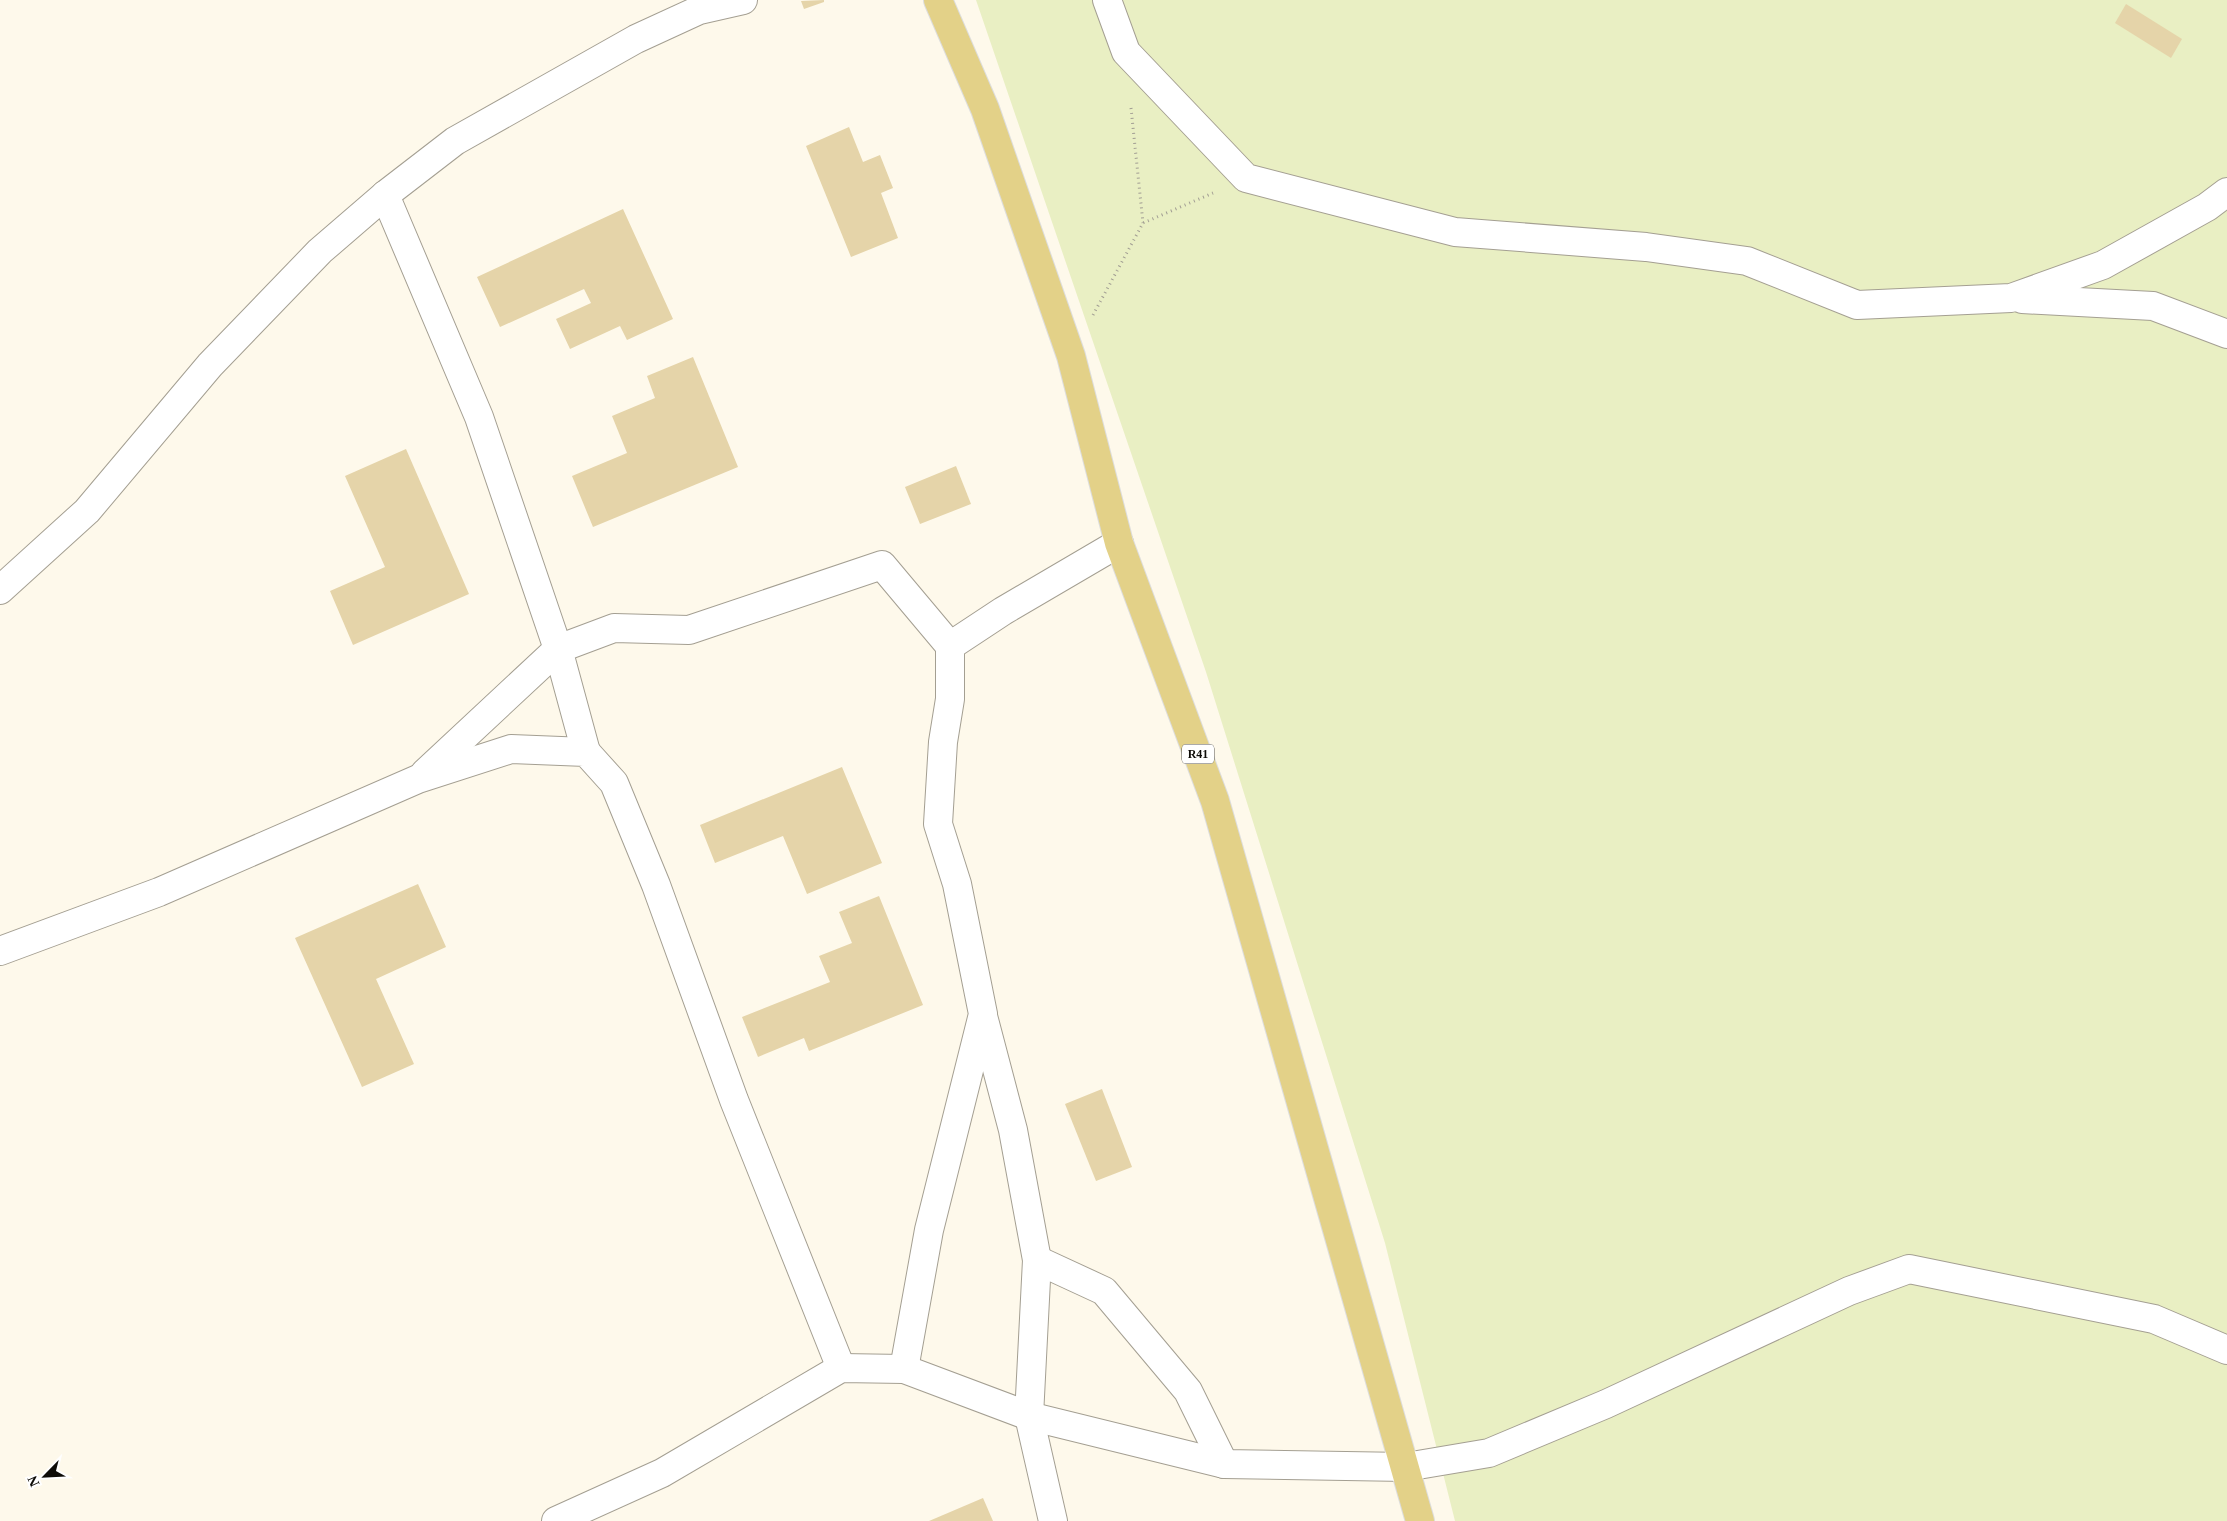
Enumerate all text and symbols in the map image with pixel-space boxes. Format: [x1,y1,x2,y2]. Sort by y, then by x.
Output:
road number: R41 [1182,744,1214,764]
north arrow [20,1451,70,1501]
text: N [25,1473,42,1489]

